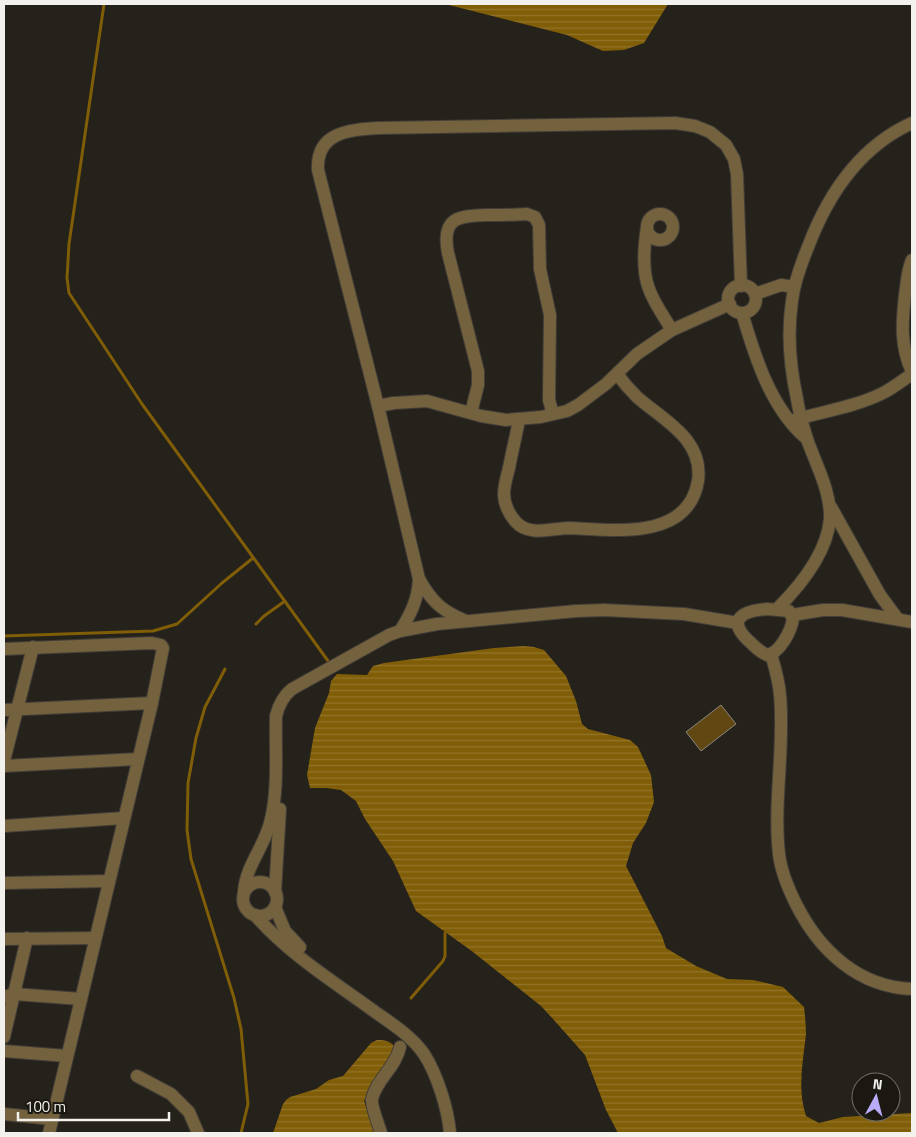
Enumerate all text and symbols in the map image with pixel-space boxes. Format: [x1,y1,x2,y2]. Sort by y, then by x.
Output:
north arrow [851,1072,901,1122]
text: N [872,1073,884,1095]
scale bar [18,1090,169,1122]
text: 100 m [25,1095,66,1118]

